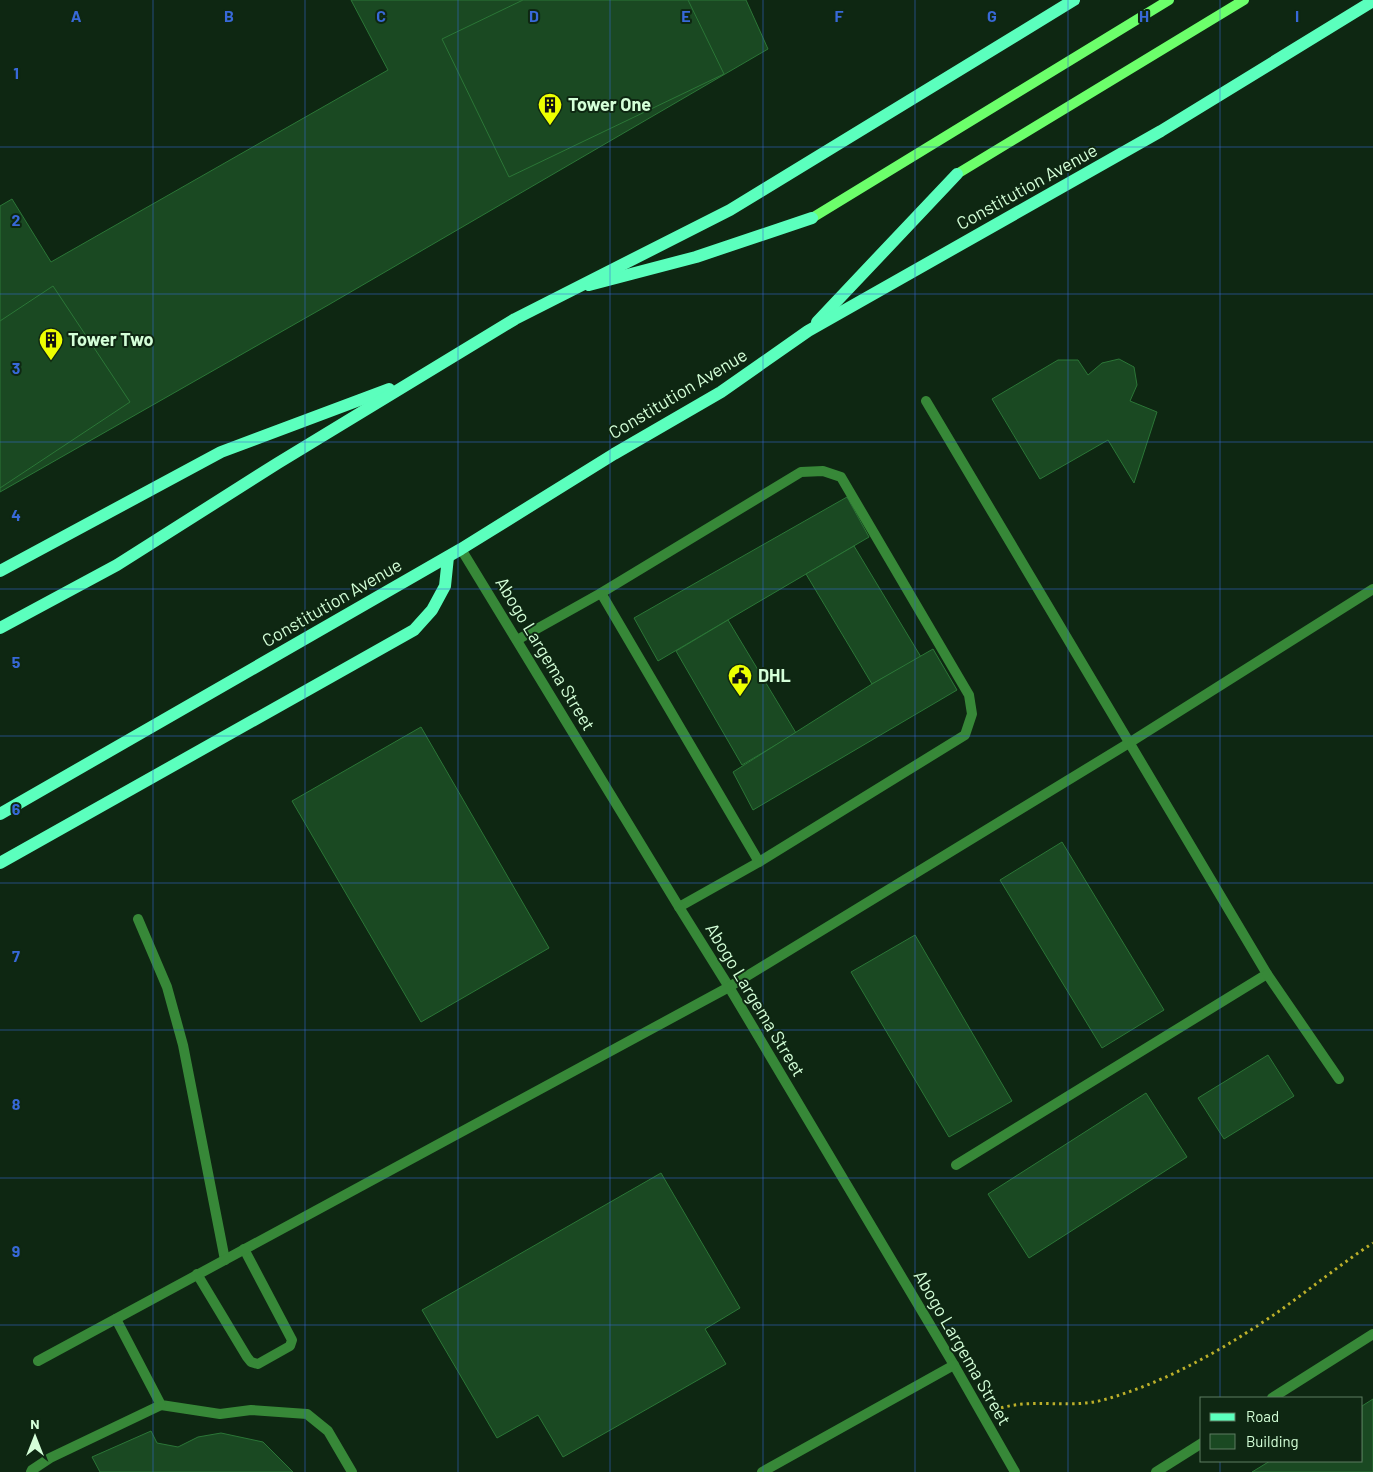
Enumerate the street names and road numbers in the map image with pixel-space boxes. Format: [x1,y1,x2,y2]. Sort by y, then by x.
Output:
street label: Constitution Avenue [952,138,1101,234]
street label: Constitution Avenue [604,343,751,443]
street label: Constitution Avenue [258,553,405,651]
street label: Abogo Largema Street [491,573,600,734]
street label: Abogo Largema Street [701,919,810,1080]
street label: Abogo Largema Street [910,1266,1016,1429]

